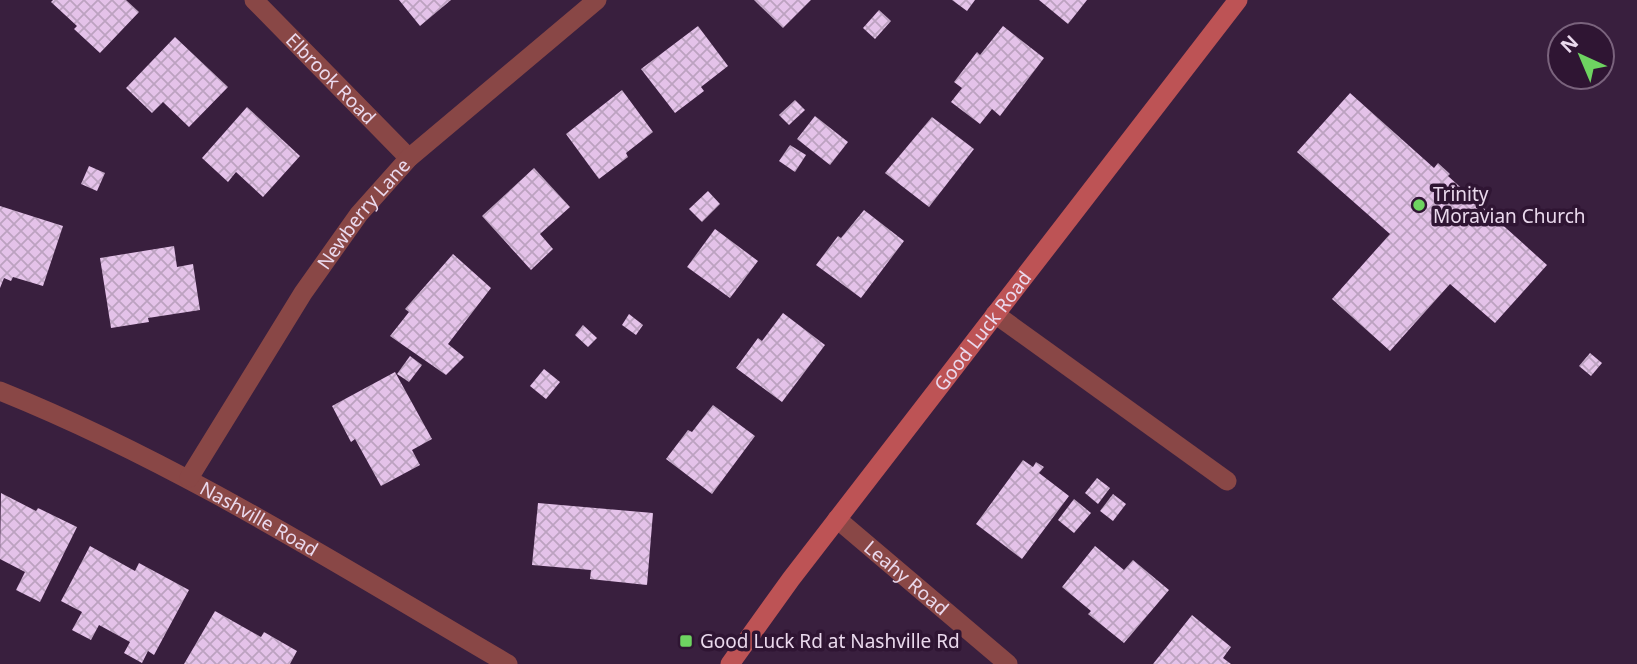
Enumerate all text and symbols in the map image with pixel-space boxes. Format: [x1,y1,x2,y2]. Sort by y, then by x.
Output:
north arrow [1546,21,1616,91]
street label: Elbrook Road [280,27,382,130]
text: N [1555,29,1584,58]
street label: Newberry Lane [311,153,416,275]
place label: Trinity Moravian Church [1433,181,1586,229]
marker: Trinity Moravian Church [1411,197,1427,213]
street label: Good Luck Road [928,266,1037,396]
street label: Nashville Road [195,475,323,562]
street label: Leahy Road [859,534,954,621]
place label: Good Luck Rd at Nashville Rd [700,628,960,654]
marker: Good Luck Rd at Nashville Rd [678,633,694,649]

